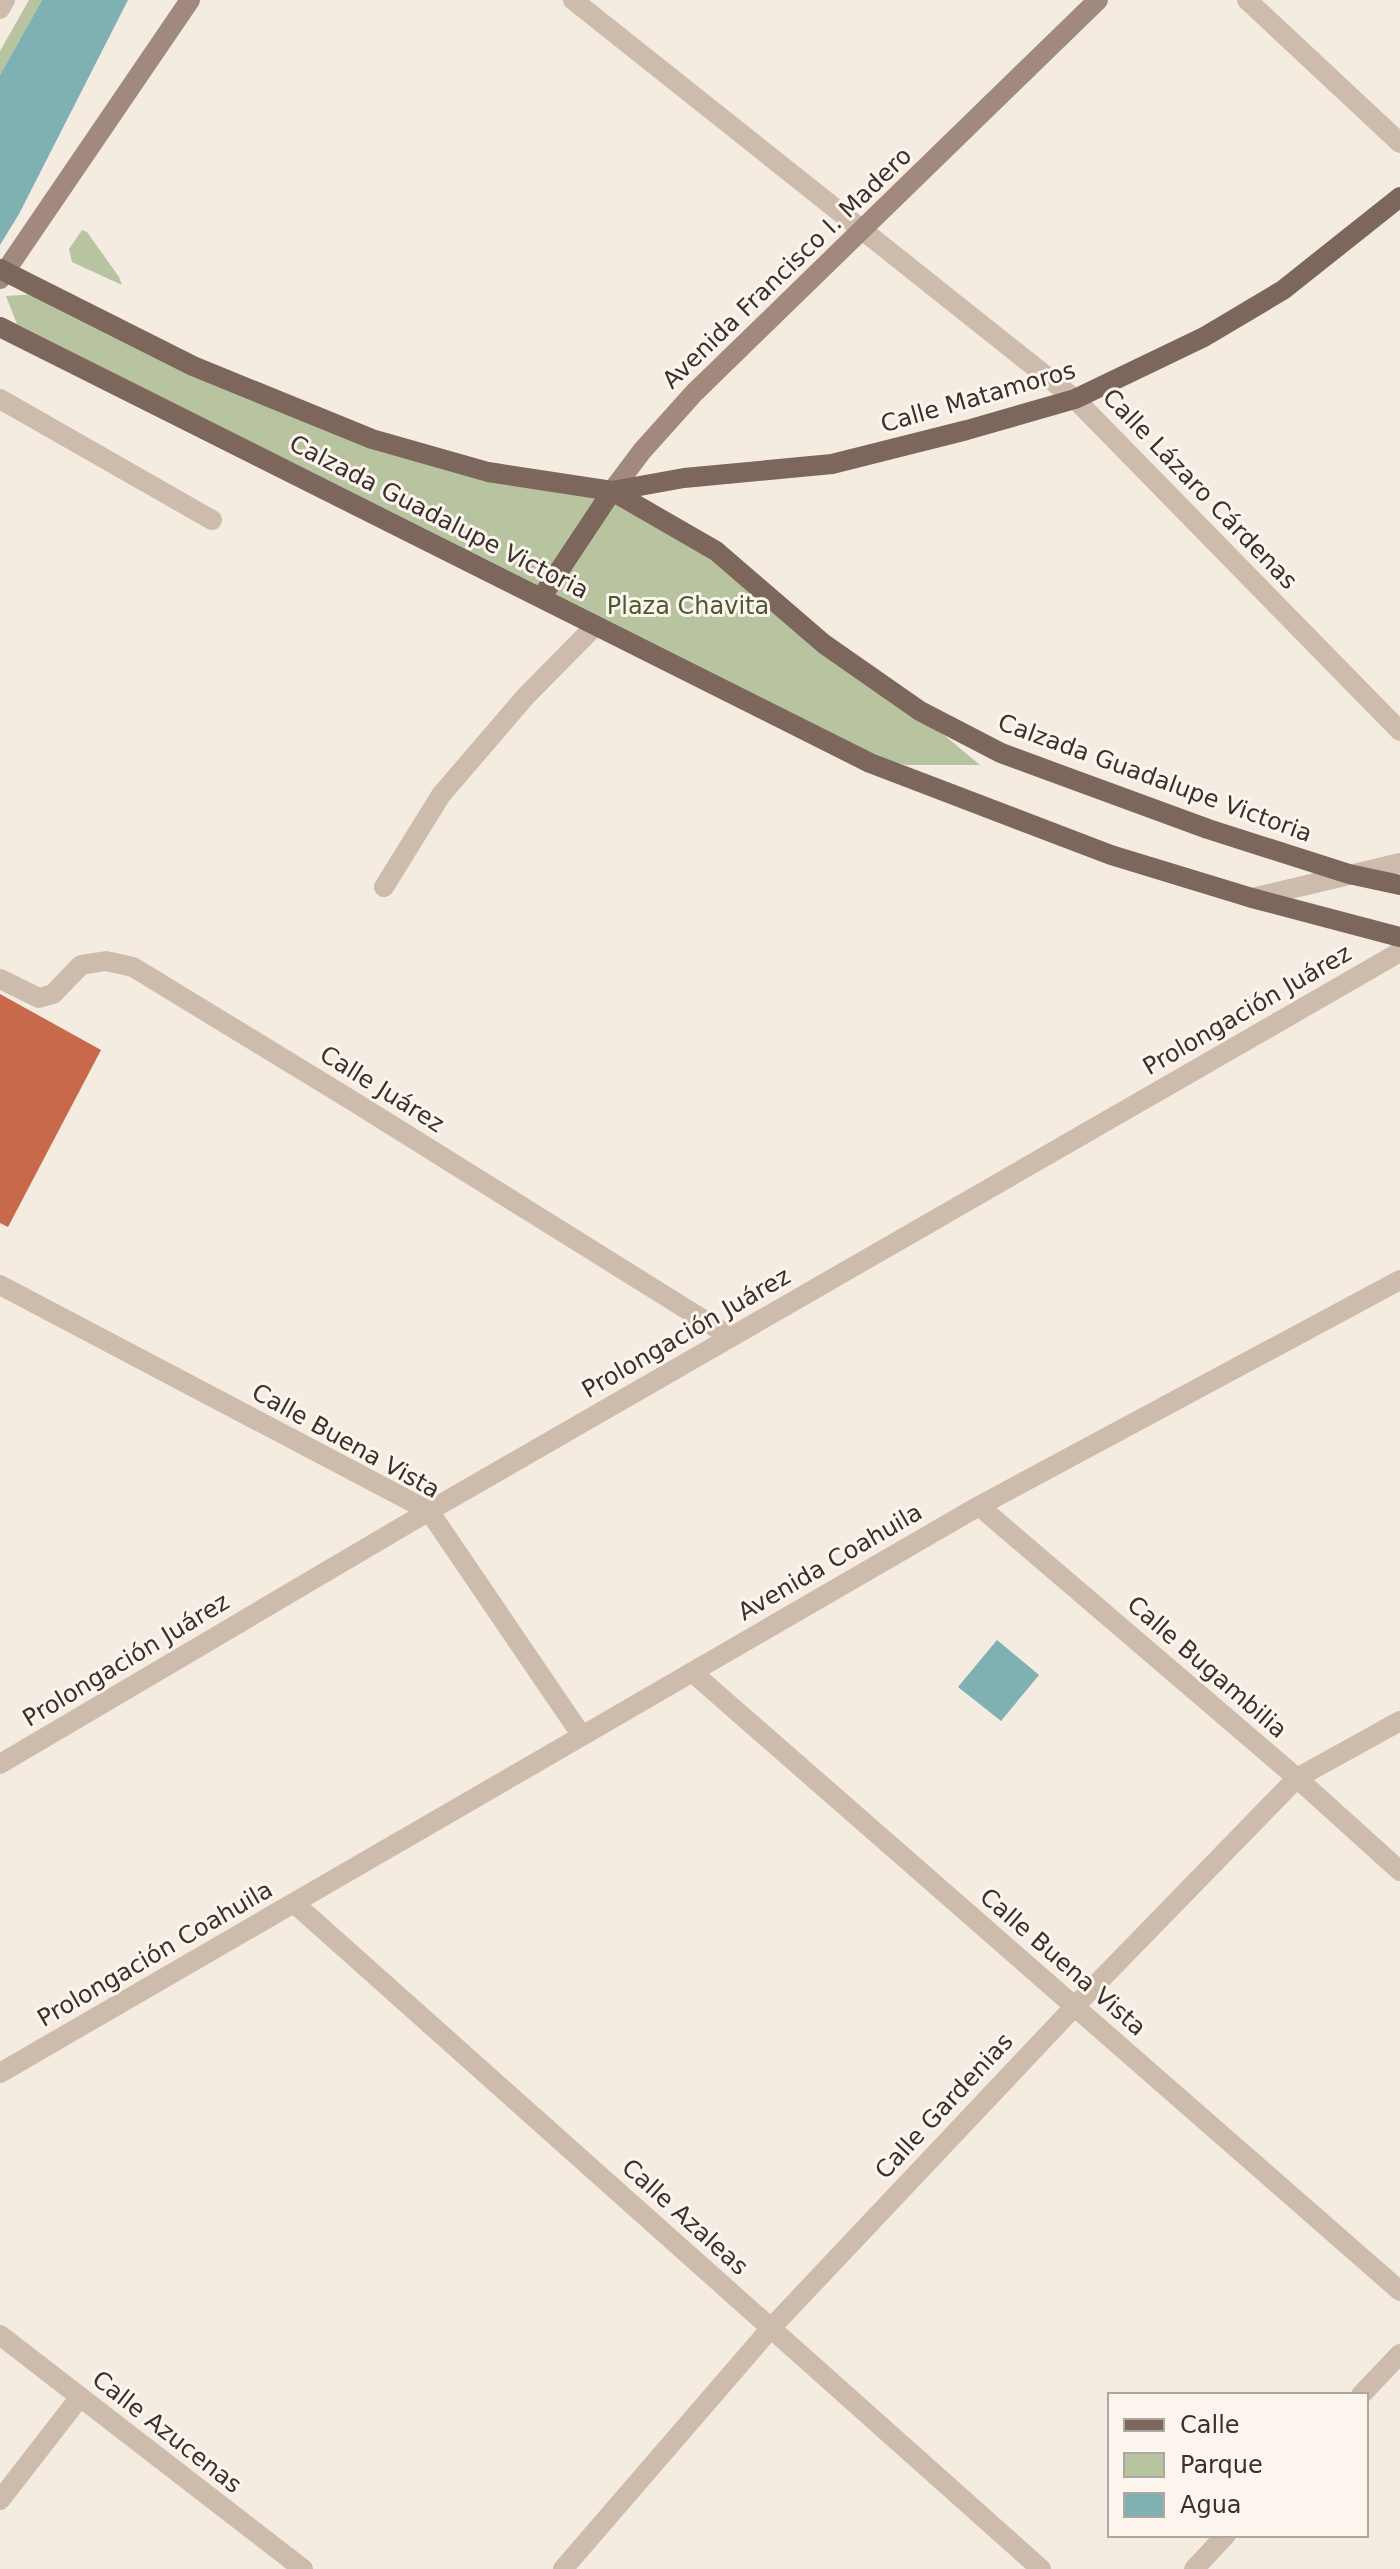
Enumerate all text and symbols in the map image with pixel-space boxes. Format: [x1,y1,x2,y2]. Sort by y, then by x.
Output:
street label: Avenida Francisco I. Madero [657,142,917,394]
street label: Calle Matamoros [877,356,1079,438]
street label: Calle Lázaro Cárdenas [1097,383,1303,595]
street label: Calzada Guadalupe Victoria [285,429,593,605]
park label: Plaza Chavita [607,592,769,620]
street label: Calzada Guadalupe Victoria [994,708,1316,848]
street label: Prolongación Juárez [1138,939,1356,1081]
street label: Calle Juárez [315,1040,449,1138]
street label: Prolongación Juárez [577,1262,795,1404]
street label: Calle Buena Vista [247,1378,445,1504]
street label: Avenida Coahuila [733,1498,927,1626]
street label: Prolongación Juárez [18,1587,234,1733]
street label: Calle Bugambilia [1122,1590,1292,1744]
street label: Prolongación Coahuila [33,1875,277,2033]
street label: Calle Buena Vista [974,1882,1152,2042]
street label: Calle Gardenias [869,2027,1019,2185]
street label: Calle Azaleas [616,2153,754,2281]
street label: Calle Azucenas [87,2365,247,2499]
legend [1108,2393,1368,2537]
text: Calle [1180,2411,1240,2439]
text: Parque [1180,2451,1263,2479]
text: Agua [1180,2491,1242,2519]

